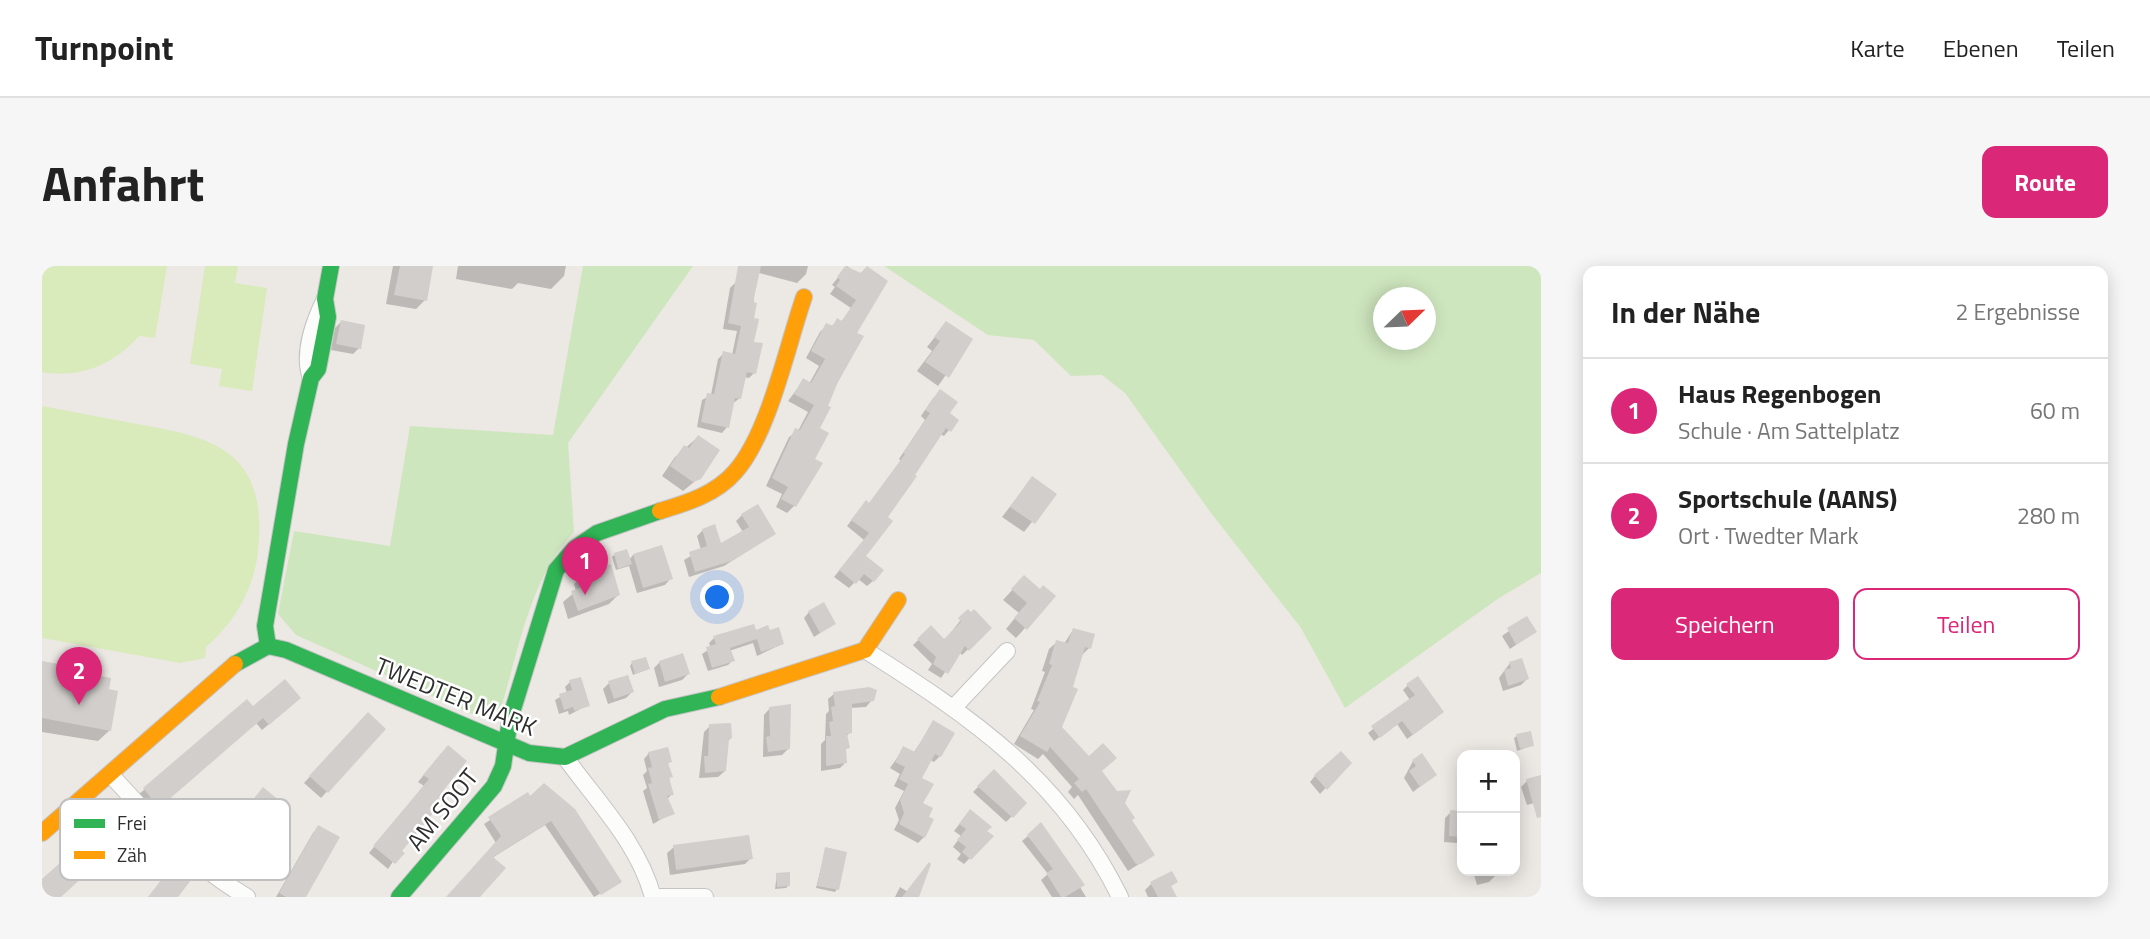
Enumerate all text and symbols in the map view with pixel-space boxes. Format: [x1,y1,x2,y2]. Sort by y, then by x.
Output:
text: Turnpoint [35,23,174,73]
text: Karte [1850,30,1905,66]
text: Ebenen [1943,30,2019,66]
text: Teilen [2057,30,2115,66]
text: Anfahrt [42,145,204,220]
button: Route [1982,146,2108,218]
north arrow [1373,287,1436,350]
text: In der Nähe [1611,289,1760,335]
text: 2 Ergebnisse [1956,294,2080,329]
text: Haus Regenbogen [1678,374,1881,413]
text: 1 [1628,393,1640,428]
text: 60 m [2030,393,2080,428]
text: Schule · Am Sattelplatz [1678,413,1900,448]
text: Sportschule (AANS) [1678,479,1897,518]
text: 2 [1628,498,1640,533]
text: 280 m [2017,498,2080,533]
text: Ort · Twedter Mark [1678,518,1859,553]
pin: 1 [562,537,608,595]
your location [700,580,734,614]
button: Speichern [1611,588,1839,660]
button: Teilen [1853,588,2080,660]
pin: 2 [56,647,102,705]
street label: TWEDTER MARK [370,647,542,745]
map controls [1457,750,1520,876]
button: + [1457,750,1520,813]
street label: AM SOOT [398,760,487,858]
legend [60,799,290,880]
text: Frei [117,808,147,837]
button: − [1457,813,1520,876]
text: Zäh [117,840,147,869]

